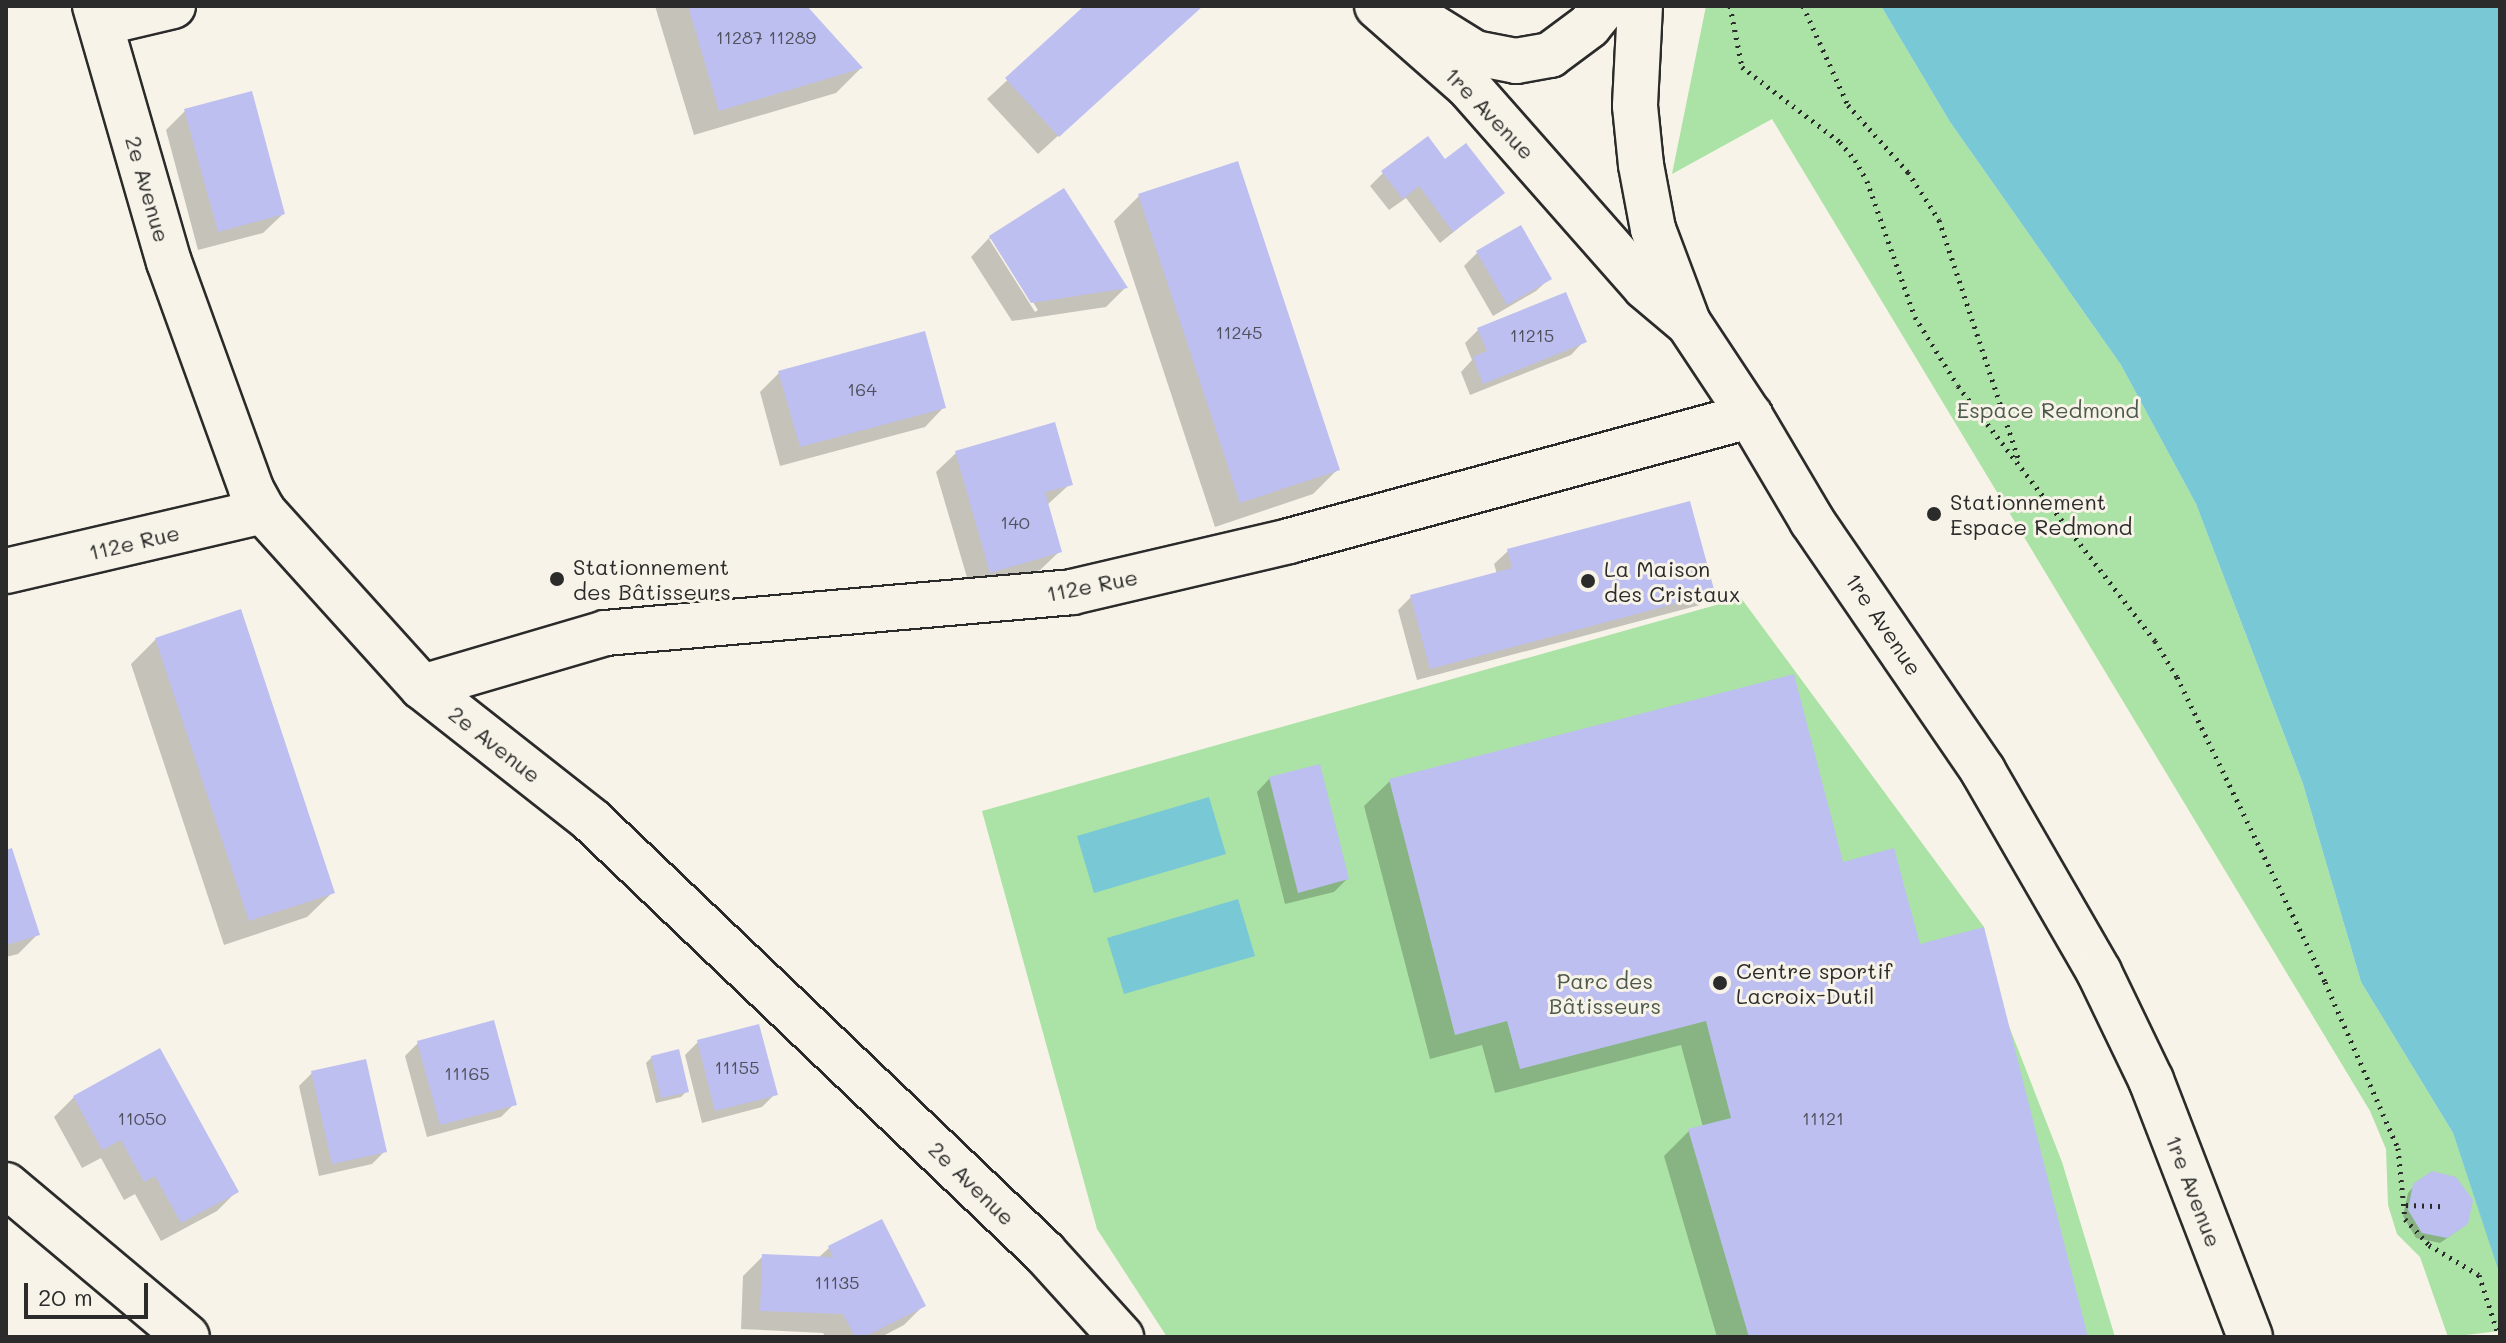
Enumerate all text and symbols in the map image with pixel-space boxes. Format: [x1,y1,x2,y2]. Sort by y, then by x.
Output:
house number: 11287 11289 [716,26,816,48]
street label: 1re Avenue [1440,62,1540,164]
street label: 2e Avenue [120,133,176,245]
house number: 11245 [1215,321,1263,343]
house number: 11215 [1510,324,1554,346]
house number: 164 [847,378,877,400]
park label: Espace Redmond [1957,397,2139,423]
place label: Stationnement Espace Redmond [1950,488,2133,540]
marker: Stationnement Espace Redmond [1925,505,1943,523]
house number: 140 [1000,511,1030,533]
street label: 112e Rue [86,519,182,565]
place label: Stationnement des Bâtisseurs [573,553,731,604]
place label: La Maison des Cristaux [1604,555,1740,606]
street label: 112e Rue [1044,563,1140,607]
street label: 1re Avenue [1840,568,1928,680]
marker: Stationnement des Bâtisseurs [548,570,566,588]
marker: La Maison des Cristaux [1579,572,1597,590]
street label: 2e Avenue [444,700,546,788]
place label: Centre sportif Lacroix-Dutil [1736,957,1892,1008]
park label: Parc des Bâtisseurs [1549,967,1661,1018]
marker: Centre sportif Lacroix-Dutil [1711,974,1729,992]
house number: 11155 [714,1056,760,1078]
house number: 11165 [444,1062,490,1084]
house number: 11050 [118,1107,166,1129]
house number: 11121 [1802,1107,1844,1129]
street label: 1re Avenue [2161,1131,2227,1251]
street label: 2e Avenue [924,1136,1020,1230]
scale bar [28,1267,152,1317]
house number: 11135 [814,1271,860,1293]
text: 20 m [38,1281,93,1312]

